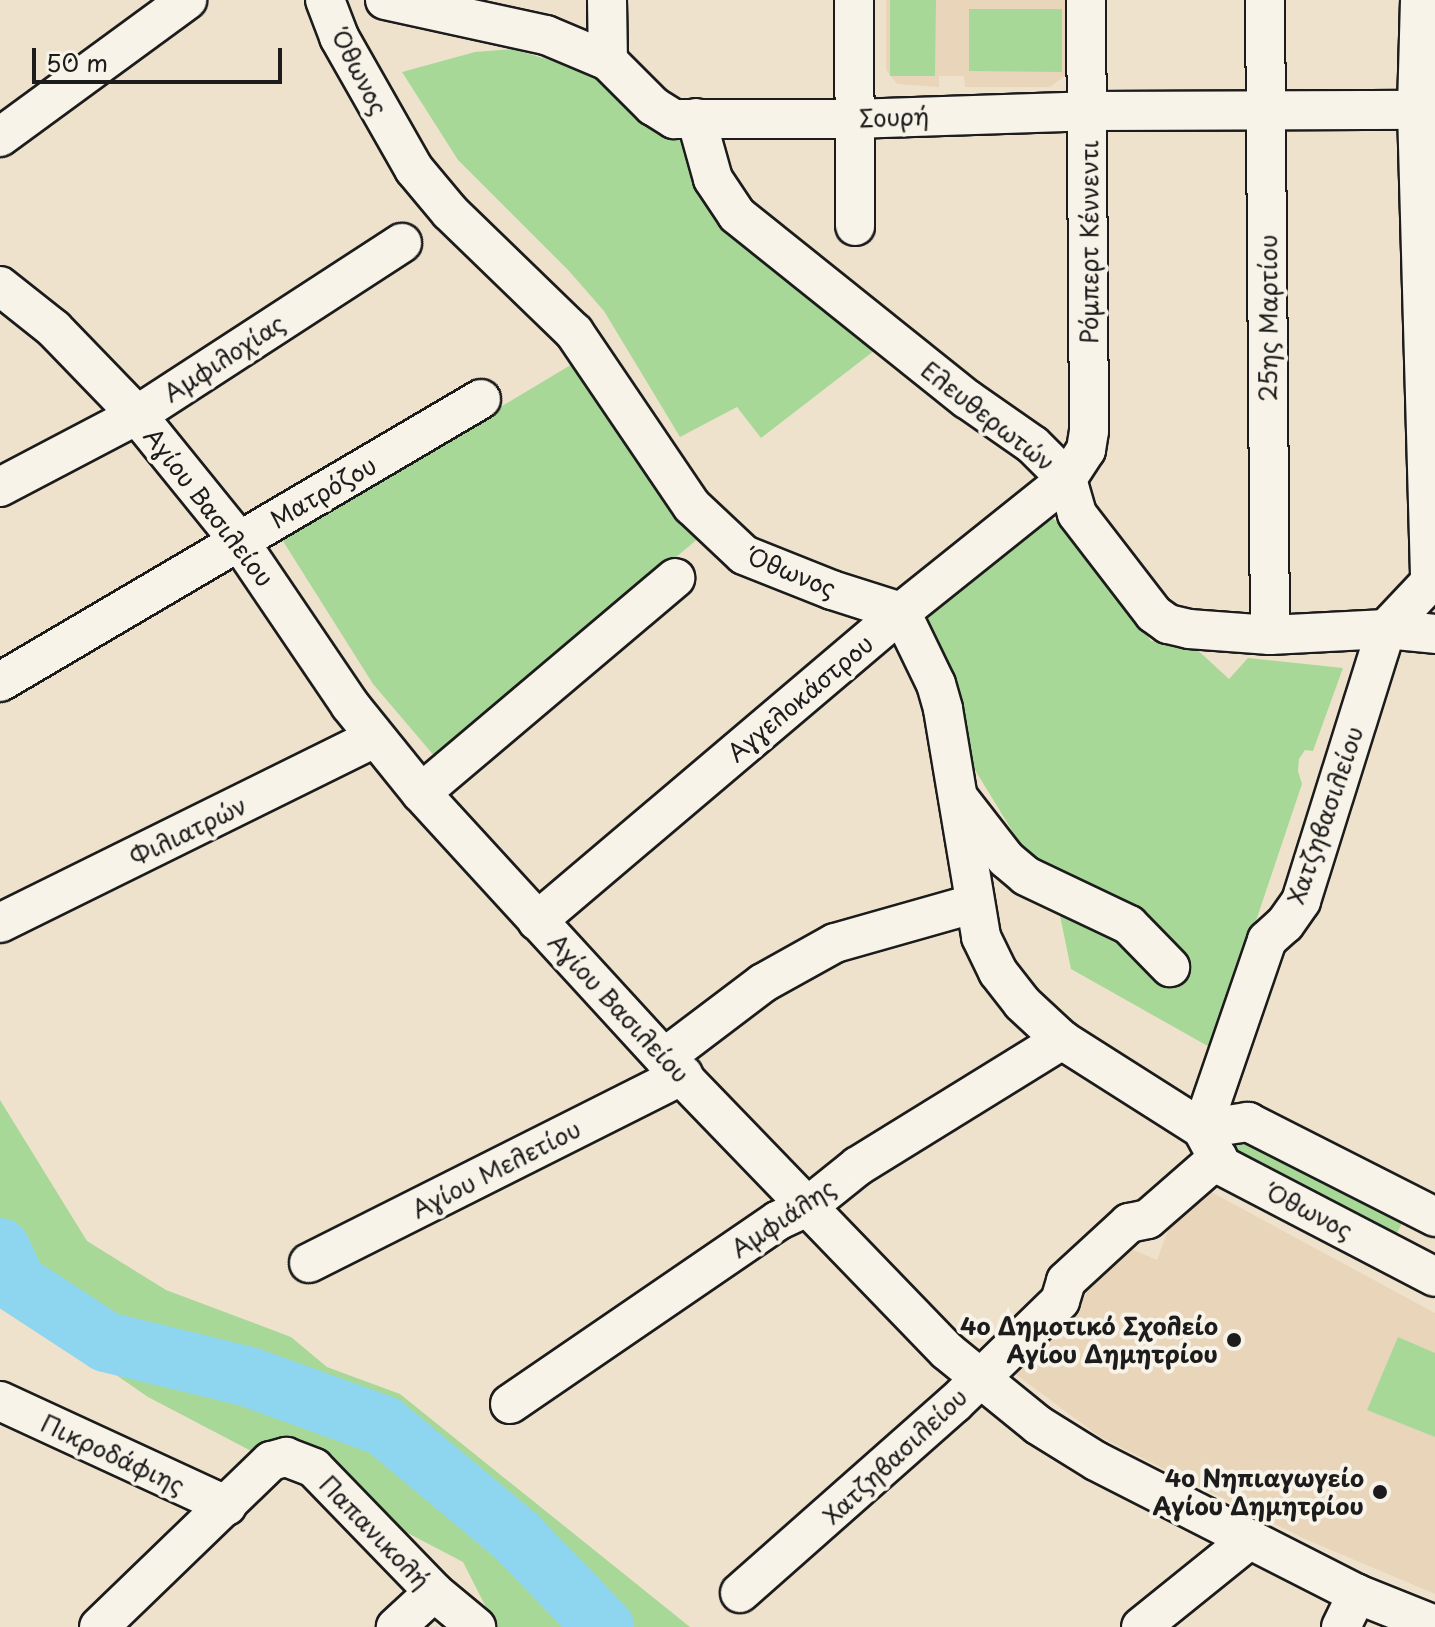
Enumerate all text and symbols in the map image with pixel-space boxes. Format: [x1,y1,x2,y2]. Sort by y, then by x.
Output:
street label: Όθωνος [326,24,394,120]
scale bar [36,32,286,82]
text: 50 m [46,44,108,80]
street label: Σουρή [858,101,930,133]
street label: Ρόμπερτ Κέννεντι [1075,140,1103,344]
street label: 25ης Μαρτίου [1254,234,1282,402]
street label: Αμφιλοχίας [158,308,290,408]
street label: Ελευθερωτών [916,355,1060,477]
street label: Αγίου Βασιλείου [138,422,280,592]
street label: Ματρόζου [265,450,381,534]
street label: Όθωνος [744,541,840,603]
street label: Αγγελοκάστρου [721,629,879,767]
street label: Χατζηβασιλείου [1281,722,1369,908]
street label: Φιλιατρών [125,790,251,872]
street label: Αγίου Βασιλείου [543,927,695,1089]
street label: Αγίου Μελετίου [407,1114,585,1224]
street label: Αμφιάλης [725,1173,841,1263]
street label: Όθωνος [1262,1177,1358,1245]
place label: 4ο Δημοτικό Σχολείο Αγίου Δημητρίου [959,1312,1218,1368]
marker: 4ο Δημοτικό Σχολείο Αγίου Δημητρίου [1225,1331,1243,1349]
street label: Χατζηβασιλείου [817,1382,973,1530]
street label: Πικροδάφιης [37,1408,189,1500]
place label: 4ο Νηπιαγωγείο Αγίου Δημητρίου [1152,1464,1364,1520]
street label: Παπανικολή [314,1470,436,1594]
marker: 4ο Νηπιαγωγείο Αγίου Δημητρίου [1371,1483,1389,1501]

